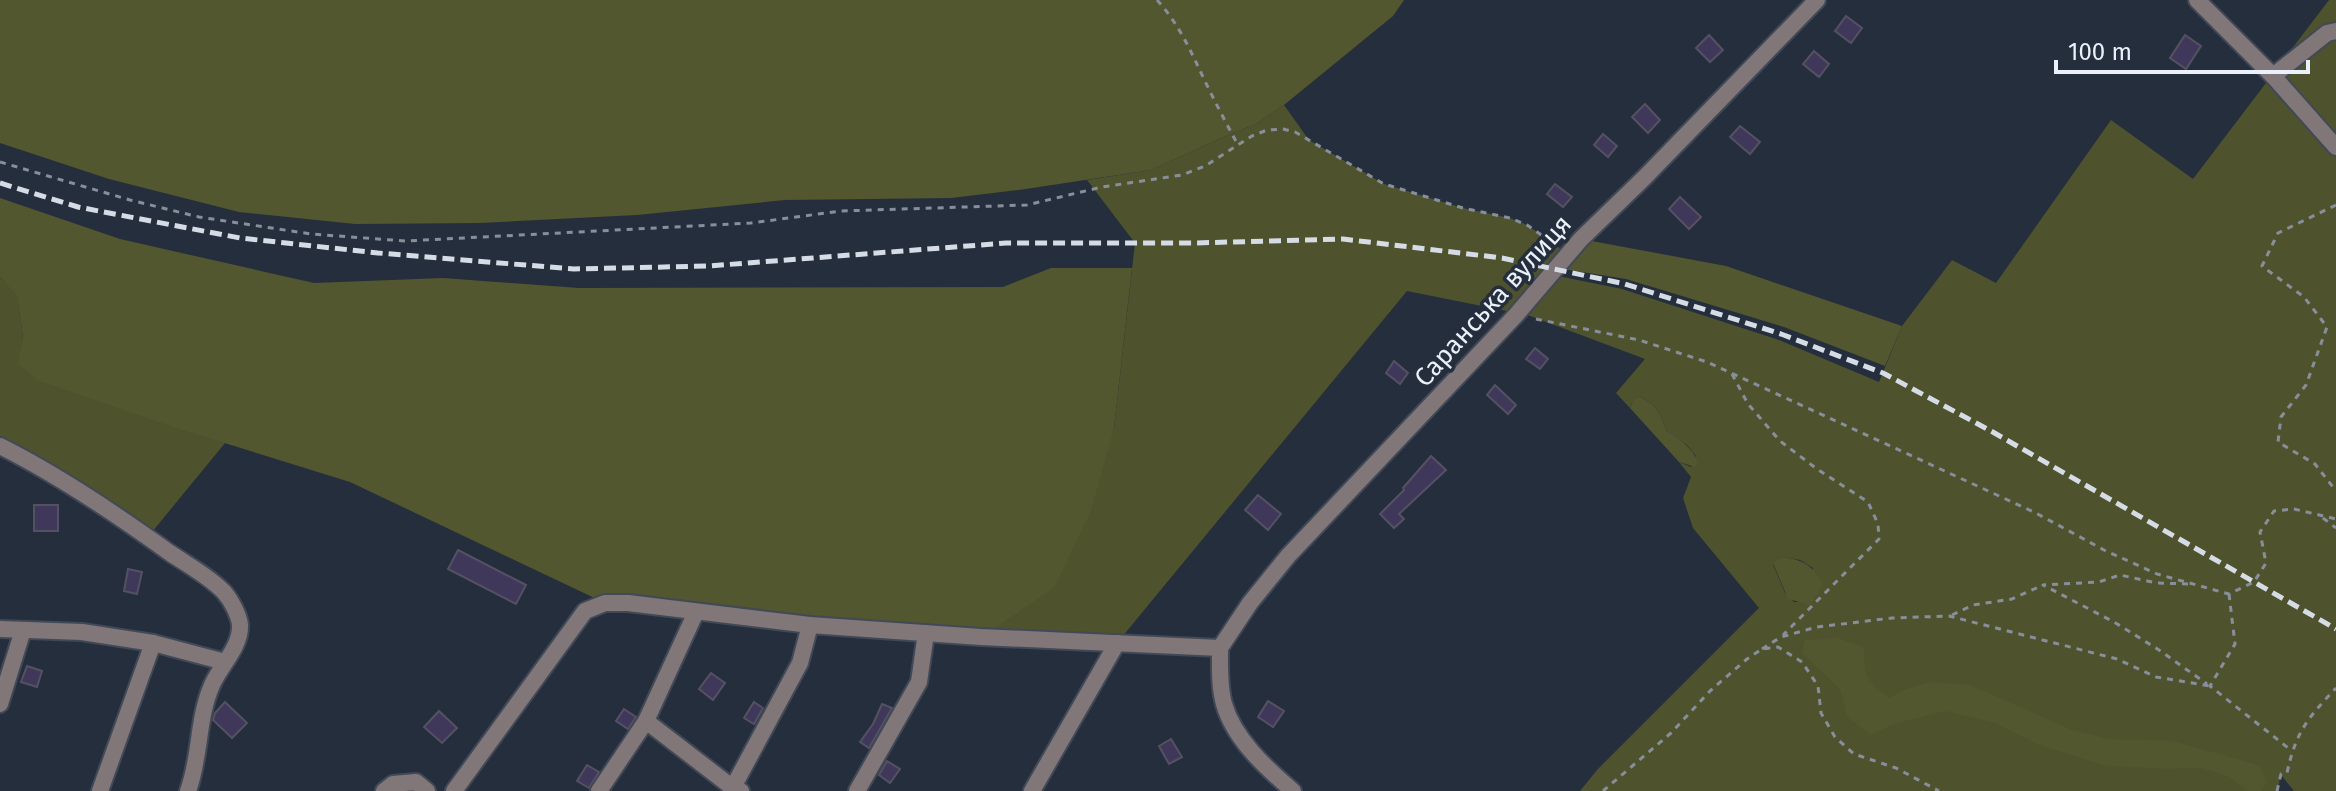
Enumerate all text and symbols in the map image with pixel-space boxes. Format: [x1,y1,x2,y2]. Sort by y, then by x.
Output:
scale bar [2056,24,2308,74]
text: 100 m [2068,38,2132,66]
street label: Саранська вулиця [1408,209,1578,393]

